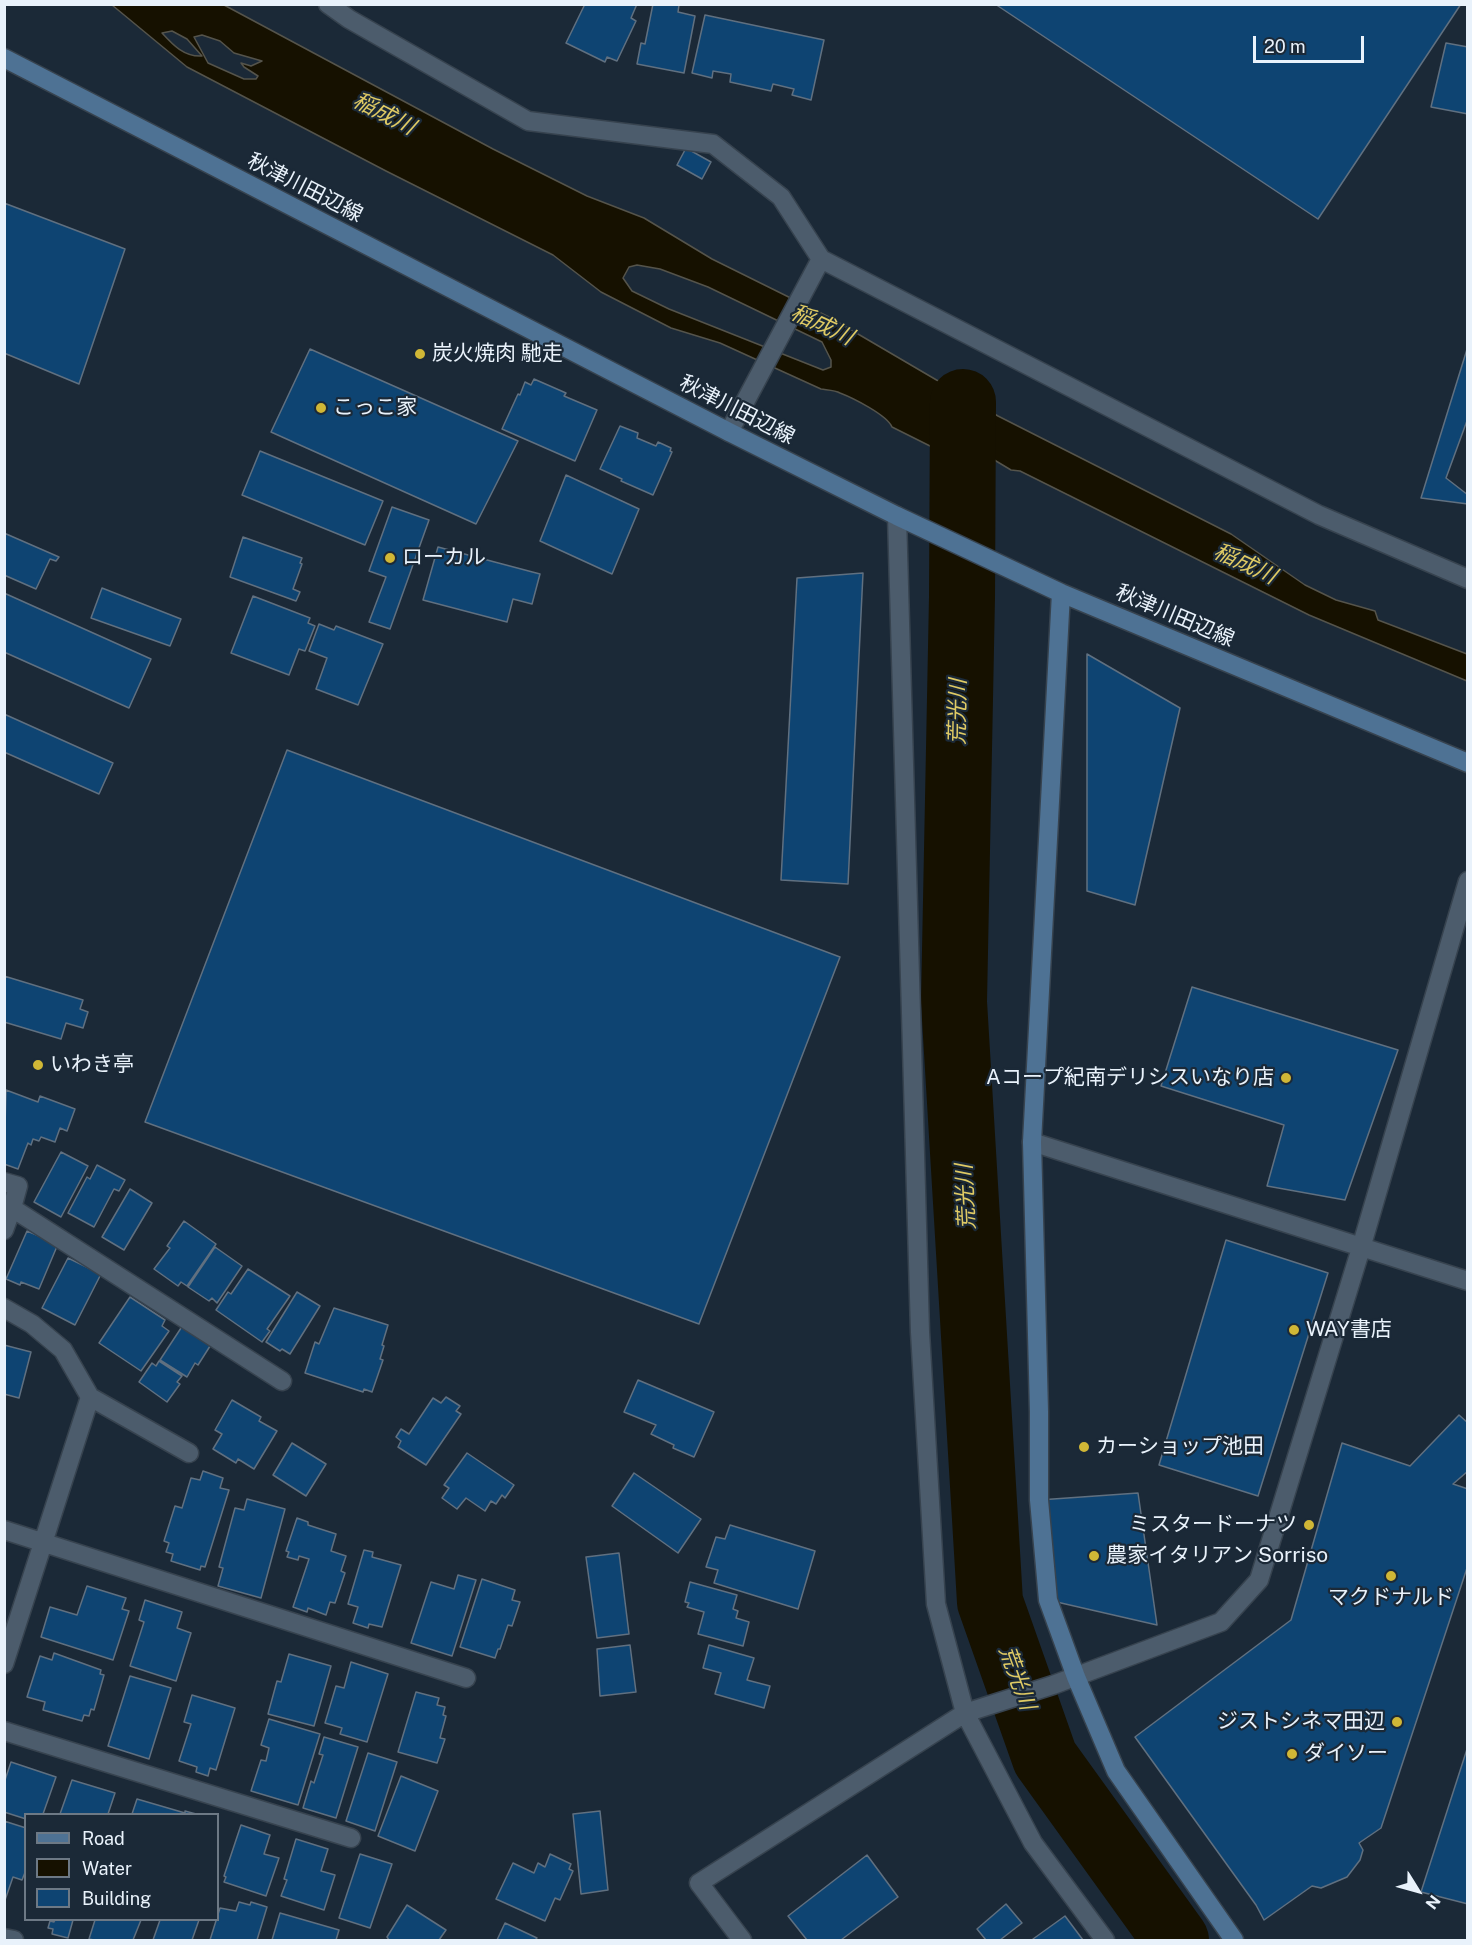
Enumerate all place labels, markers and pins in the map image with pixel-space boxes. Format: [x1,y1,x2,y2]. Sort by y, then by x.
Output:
place label: 炭火焼肉 馳走 [432,341,563,367]
marker: 炭火焼肉 馳走 [413,347,427,361]
place label: こっこ家 [333,395,417,421]
marker: こっこ家 [314,401,328,415]
place label: ローカル [402,545,486,571]
marker: ローカル [383,551,397,565]
place label: いわき亭 [50,1052,134,1078]
marker: いわき亭 [31,1058,45,1072]
place label: Aコープ紀南デリシスいなり店 [986,1065,1274,1091]
marker: Aコープ紀南デリシスいなり店 [1279,1071,1293,1085]
place label: WAY書店 [1306,1317,1392,1343]
marker: WAY書店 [1287,1323,1301,1337]
place label: カーショップ池田 [1096,1434,1264,1460]
marker: カーショップ池田 [1077,1440,1091,1454]
place label: ミスタードーナツ [1129,1512,1297,1538]
marker: ミスタードーナツ [1302,1518,1316,1532]
place label: 農家イタリアン Sorriso [1106,1543,1328,1569]
marker: 農家イタリアン Sorriso [1087,1549,1101,1563]
marker: マクドナルド [1384,1569,1398,1583]
place label: マクドナルド [1328,1585,1454,1611]
place label: ジストシネマ田辺 [1217,1709,1385,1735]
marker: ジストシネマ田辺 [1390,1715,1404,1729]
place label: ダイソー [1304,1741,1388,1767]
marker: ダイソー [1285,1747,1299,1761]

